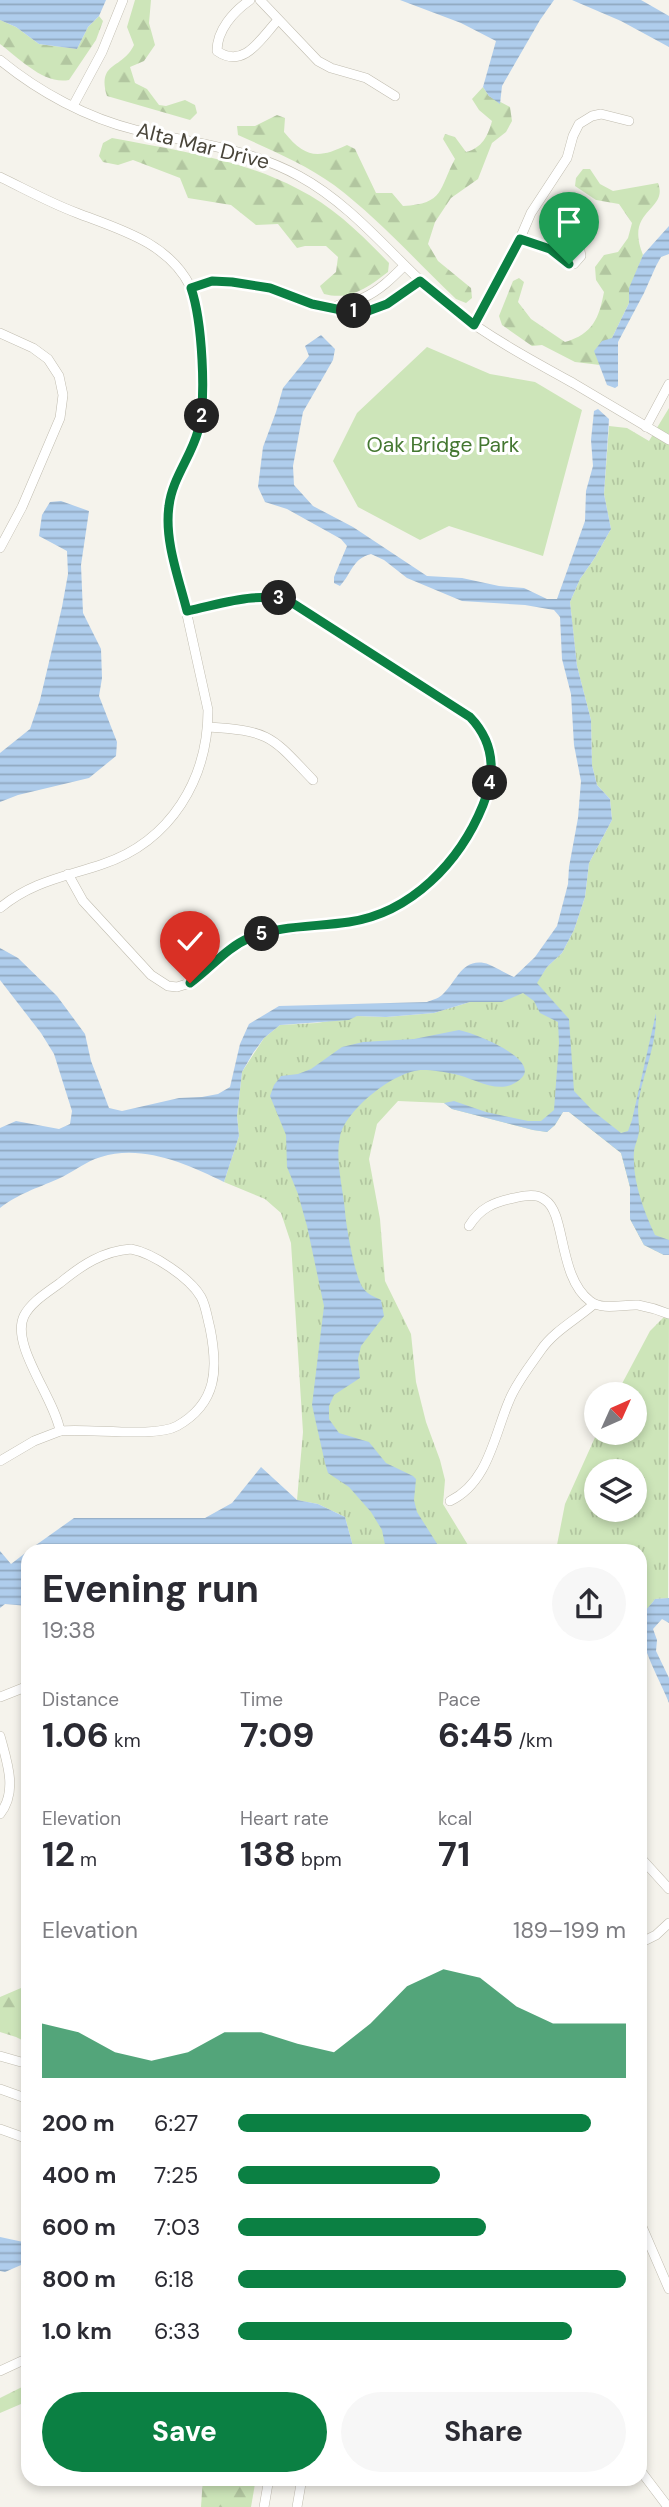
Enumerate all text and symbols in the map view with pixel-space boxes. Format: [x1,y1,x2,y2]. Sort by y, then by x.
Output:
street label: Alta Mar Drive [134,116,272,176]
pin [539,192,599,264]
icon: arrive [550,203,588,241]
pin: 1 [336,294,372,328]
text: 1 [350,298,357,323]
pin: 2 [184,398,220,434]
text: 2 [196,403,207,428]
park label: Oak Bridge Park [367,431,520,459]
pin: 3 [262,580,296,616]
text: 3 [273,585,284,610]
pin: 4 [472,766,508,800]
text: 4 [483,770,496,795]
pin [160,911,220,983]
pin: 5 [244,916,280,951]
text: 5 [256,921,267,946]
icon: check [171,922,209,960]
north arrow [584,1382,648,1446]
map controls [584,1382,647,1522]
button: layers [584,1459,647,1522]
text: Evening run [42,1564,259,1614]
button: share [552,1567,626,1641]
text: 19:38 [42,1615,96,1645]
text: Distance [42,1687,119,1712]
text: Time [240,1687,283,1712]
text: Pace [438,1687,481,1712]
text: 1.06 [42,1712,109,1758]
text: 7:09 [240,1712,315,1758]
text: 6:45 [438,1712,514,1758]
text: km [109,1728,141,1753]
text: /km [514,1728,553,1753]
text: Elevation [42,1806,121,1831]
text: Heart rate [240,1806,329,1831]
text: kcal [438,1806,472,1831]
text: 12 [42,1831,75,1877]
text: 138 [240,1831,296,1877]
text: 71 [438,1831,470,1877]
text: m [75,1847,97,1872]
text: bpm [296,1847,342,1872]
text: Elevation [42,1915,138,1945]
text: 189–199 m [513,1915,626,1945]
text: 200 m [42,2108,115,2138]
text: 6:27 [154,2108,198,2138]
text: 400 m [42,2160,116,2190]
text: 7:25 [154,2160,198,2190]
text: 600 m [42,2212,116,2242]
text: 7:03 [154,2212,200,2242]
text: 800 m [42,2264,116,2294]
text: 6:18 [154,2264,194,2294]
text: 1.0 km [42,2316,112,2346]
text: 6:33 [154,2316,200,2346]
button: Save [42,2392,327,2472]
button: Share [341,2392,626,2472]

